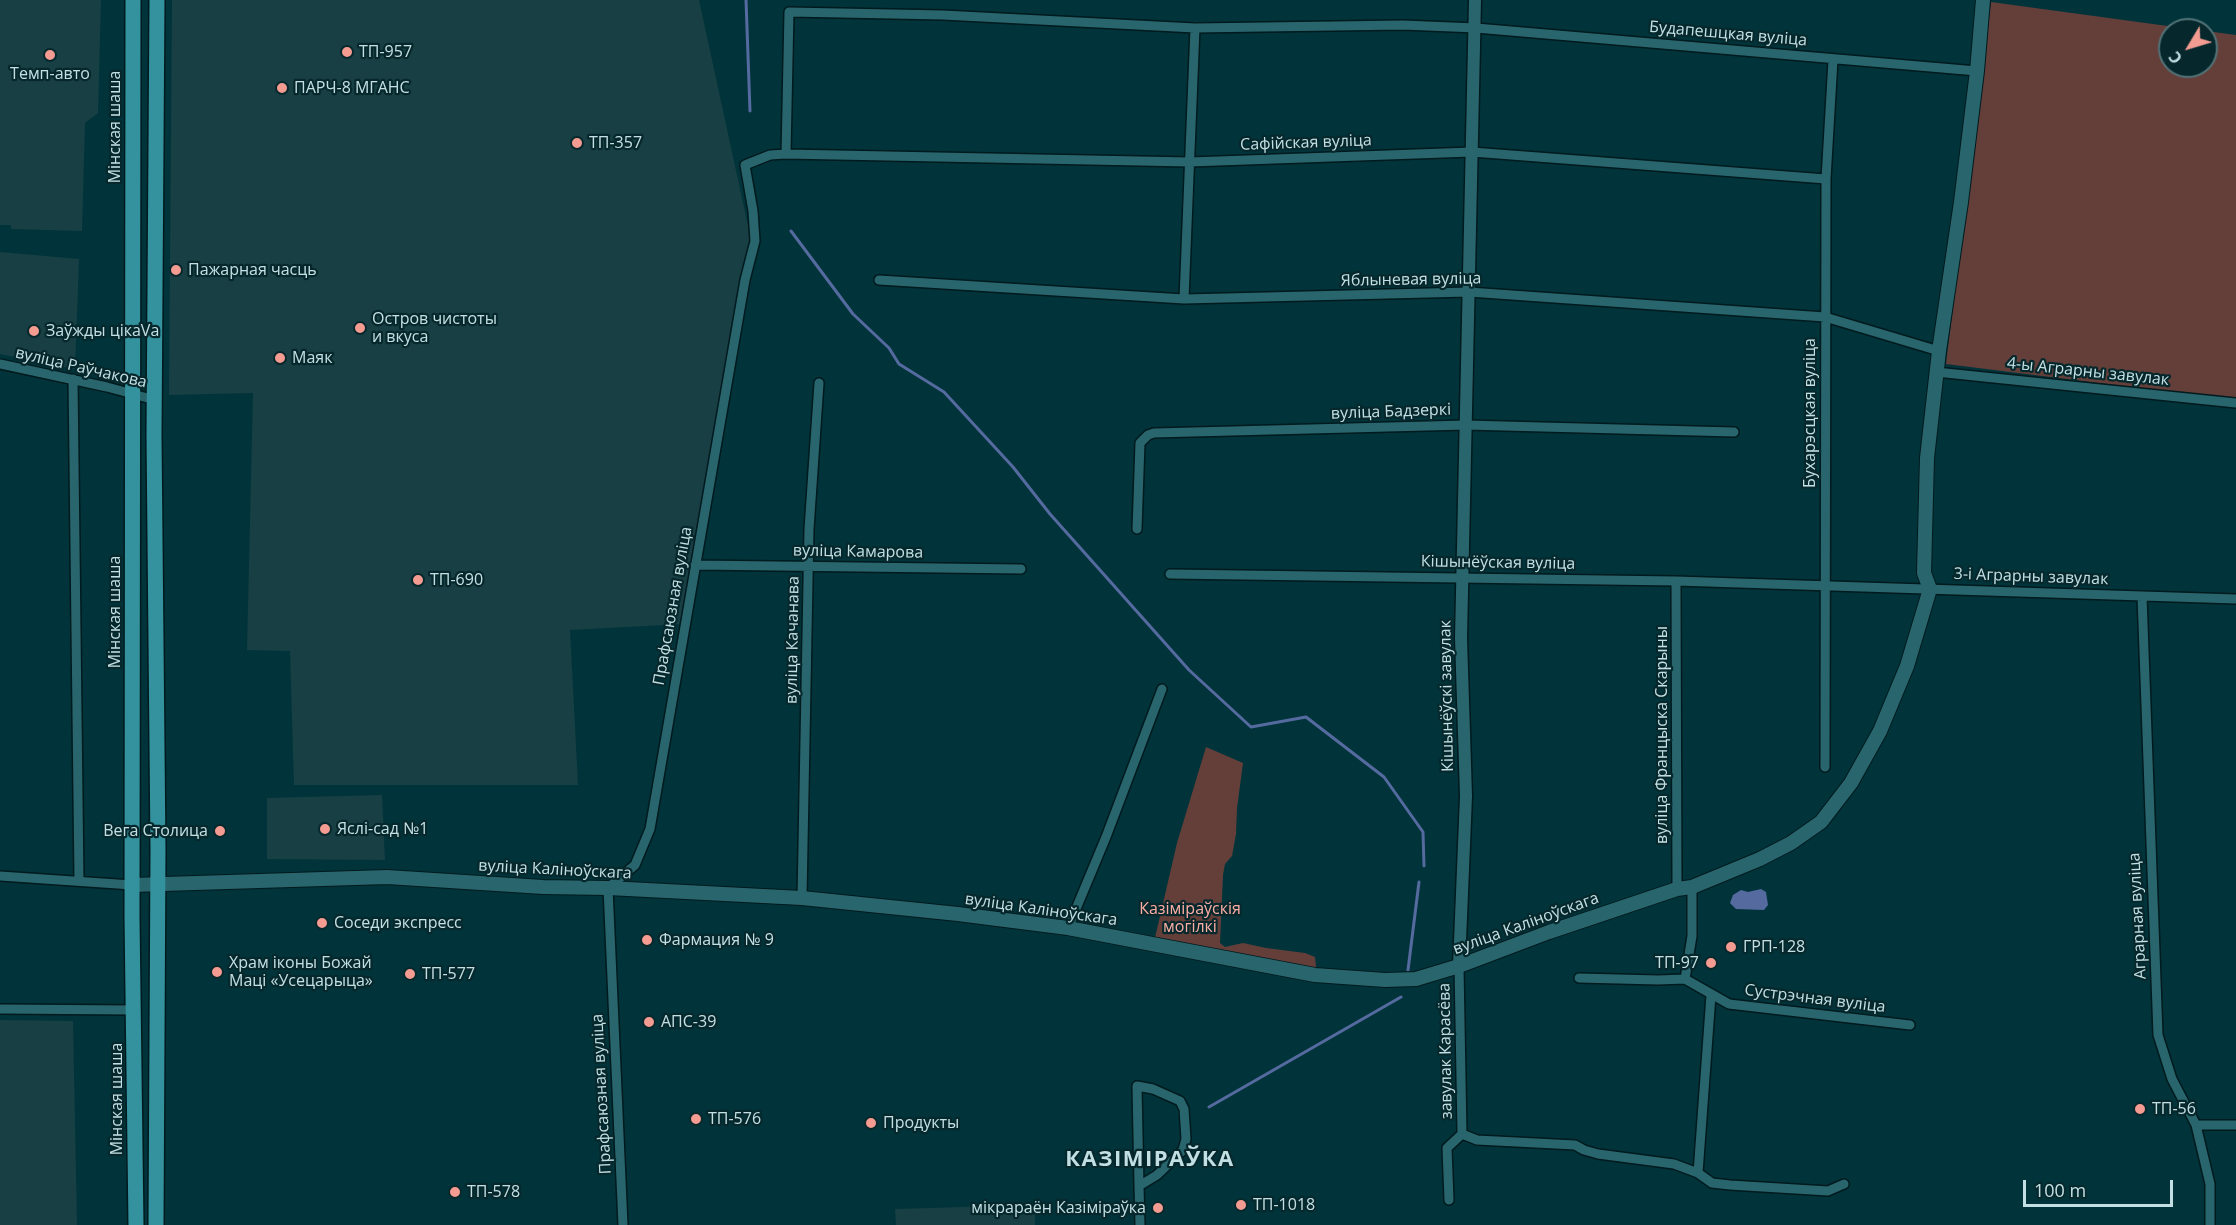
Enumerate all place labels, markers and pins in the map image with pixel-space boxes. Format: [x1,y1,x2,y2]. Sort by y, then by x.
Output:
place label: ТП-957 [359,42,412,62]
marker: ТП-957 [340,45,354,59]
marker: Темп-авто [43,48,57,62]
place label: Темп-авто [10,64,90,84]
place label: ПАРЧ-8 МГАНС [294,78,410,98]
marker: ПАРЧ-8 МГАНС [275,81,289,95]
place label: ТП-357 [589,133,642,153]
marker: ТП-357 [570,136,584,150]
place label: Пажарная часць [188,260,317,280]
marker: Пажарная часць [169,263,183,277]
place label: Остров чистоты и вкуса [372,309,497,347]
place label: Заўжды цікаVа [46,321,159,341]
marker: Остров чистоты и вкуса [353,321,367,335]
marker: Заўжды цікаVа [27,324,41,338]
place label: Маяк [292,348,332,368]
marker: Маяк [273,351,287,365]
place label: ТП-690 [430,570,483,590]
marker: ТП-690 [411,573,425,587]
place label: Яслі-сад №1 [337,819,428,839]
place label: Вега Столица [103,821,208,841]
marker: Яслі-сад №1 [318,822,332,836]
marker: Вега Столица [213,824,227,838]
place label: Соседи экспресс [334,913,462,933]
marker: Соседи экспресс [315,916,329,930]
place label: Фармация № 9 [659,930,774,950]
marker: Фармация № 9 [640,933,654,947]
place label: ГРП-128 [1743,937,1805,957]
marker: ГРП-128 [1724,940,1738,954]
place label: Храм іконы Божай Маці «Усецарыца» [229,953,373,991]
place label: ТП-97 [1655,953,1699,973]
marker: ТП-97 [1704,956,1718,970]
place label: ТП-577 [422,964,475,984]
marker: Храм іконы Божай Маці «Усецарыца» [210,965,224,979]
marker: ТП-577 [403,967,417,981]
place label: АПС-39 [661,1012,716,1032]
marker: АПС-39 [642,1015,656,1029]
place label: ТП-56 [2152,1099,2196,1119]
marker: ТП-56 [2133,1102,2147,1116]
place label: ТП-576 [708,1109,761,1129]
marker: ТП-576 [689,1112,703,1126]
place label: Продукты [883,1113,959,1133]
marker: Продукты [864,1116,878,1130]
place label: ТП-578 [467,1182,520,1202]
marker: ТП-578 [448,1185,462,1199]
place label: ТП-1018 [1253,1195,1315,1215]
place label: мікрараён Казіміраўка [971,1198,1146,1218]
marker: ТП-1018 [1234,1198,1248,1212]
marker: мікрараён Казіміраўка [1151,1201,1165,1215]

